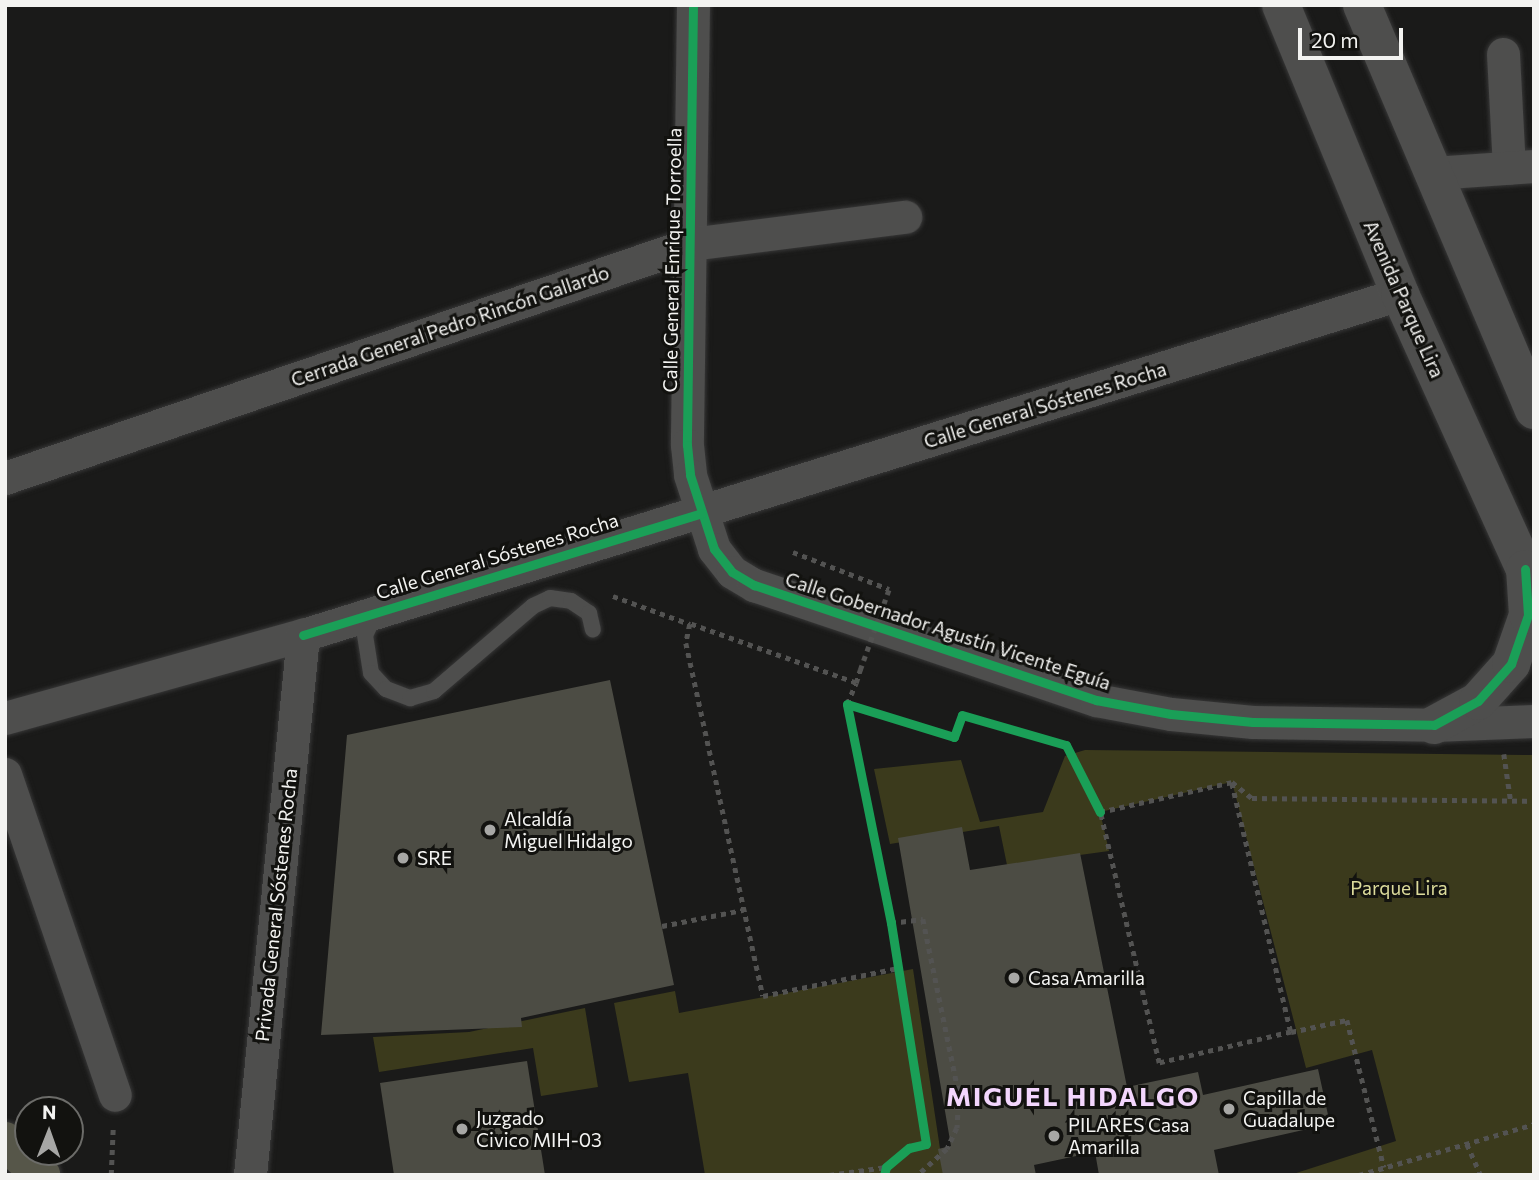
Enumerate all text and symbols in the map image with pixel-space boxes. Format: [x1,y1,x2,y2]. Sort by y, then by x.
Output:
scale bar [1301,14,1406,58]
text: 20 m [1311,27,1359,52]
street label: Calle General Enrique Torroella [658,127,686,393]
street label: Avenida Parque Lira [1359,217,1449,381]
street label: Cerrada General Pedro Rincón Gallardo [288,261,612,391]
street label: Calle General Sóstenes Rocha [921,357,1169,453]
street label: Calle General Sóstenes Rocha [373,508,621,604]
street label: Calle Gobernador Agustín Vicente Eguía [782,568,1114,694]
street label: Privada General Sóstenes Rocha [250,767,302,1043]
place label: Alcaldía Miguel Hidalgo [504,808,633,852]
marker: Alcaldía Miguel Hidalgo [482,822,498,838]
place label: SRE [417,847,452,869]
marker: SRE [395,850,411,866]
park label: Parque Lira [1350,877,1448,899]
place label: Casa Amarilla [1028,967,1145,989]
marker: Casa Amarilla [1006,970,1022,986]
district label: MIGUEL HIDALGO [948,1080,1198,1112]
place label: Capilla de Guadalupe [1243,1087,1335,1131]
north arrow [14,1096,84,1166]
text: N [42,1100,57,1123]
marker: Capilla de Guadalupe [1221,1101,1237,1117]
place label: Juzgado Civico MIH-03 [476,1107,602,1151]
place label: PILARES Casa Amarilla [1068,1114,1190,1158]
marker: Juzgado Civico MIH-03 [454,1121,470,1137]
marker: PILARES Casa Amarilla [1046,1128,1062,1144]

